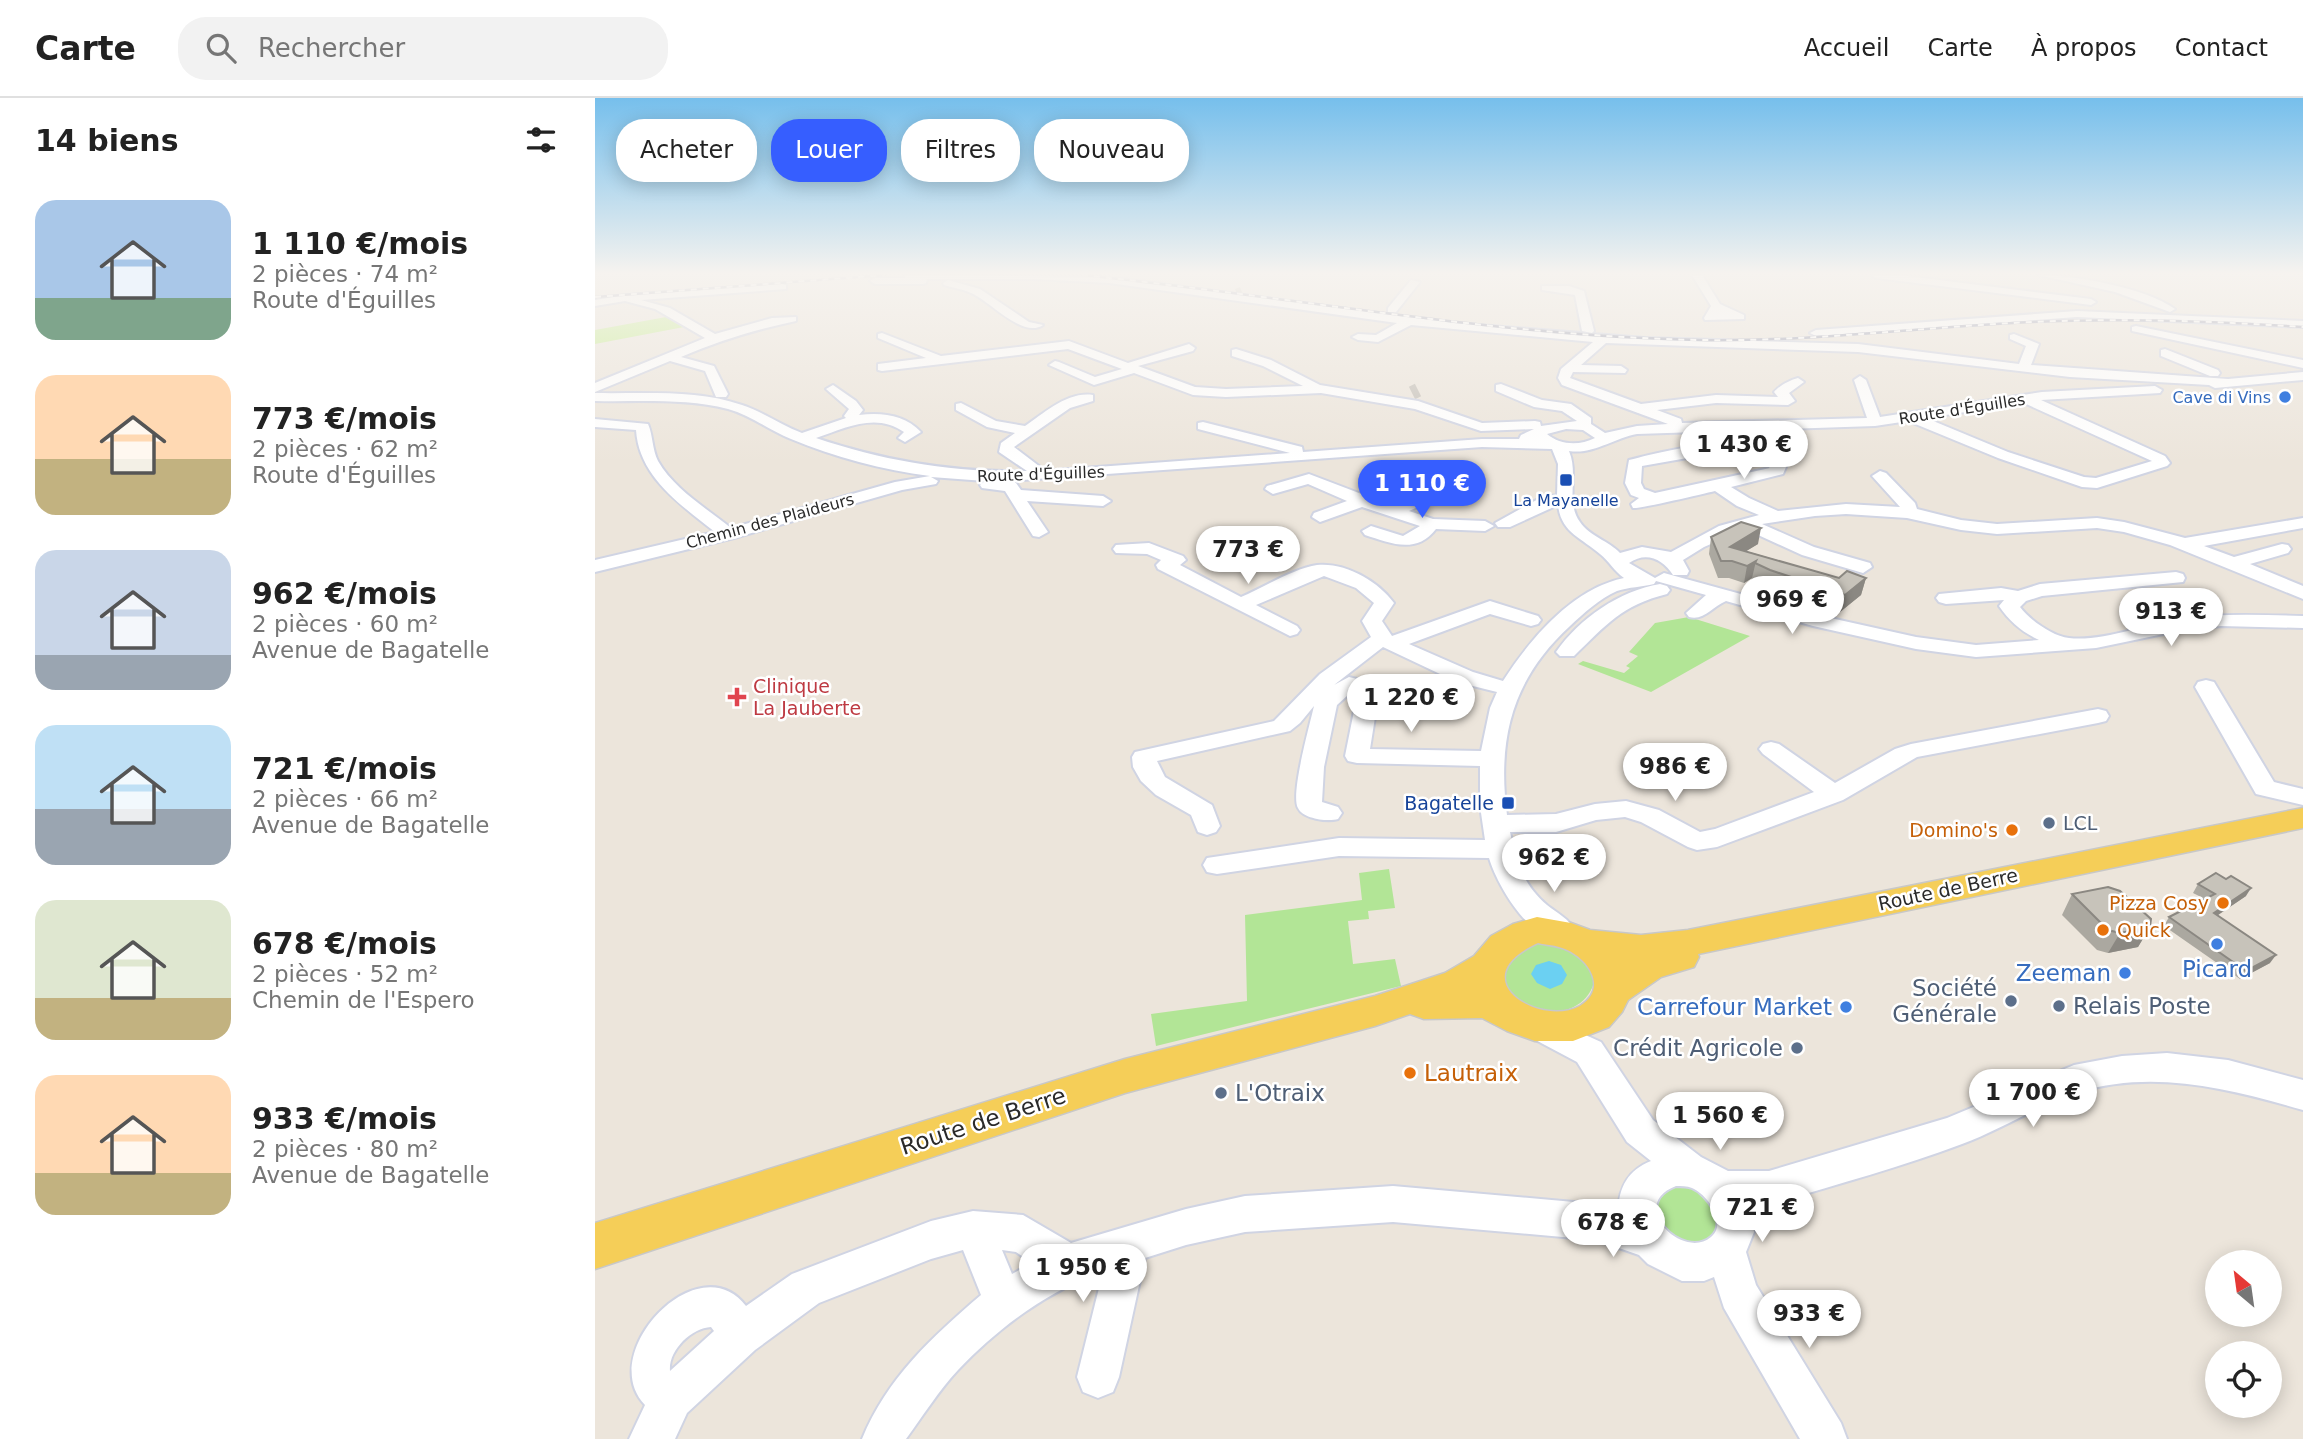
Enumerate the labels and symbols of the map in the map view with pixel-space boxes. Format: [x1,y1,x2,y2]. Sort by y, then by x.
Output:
place label: Cave di Vins [2172,388,2271,407]
marker: Cave di Vins [2277,389,2293,405]
street label: Route d'Éguilles [1897,390,2027,428]
pin: 1 430 € [1679,422,1809,481]
pin: 1 110 € [1357,460,1487,520]
street label: Route d'Éguilles [977,462,1105,486]
marker: La Mayanelle [1558,472,1574,488]
street label: Chemin des Plaideurs [684,489,856,553]
place label: La Mayanelle [1513,491,1619,510]
pin: 773 € [1199,526,1297,586]
pin: 969 € [1743,576,1841,636]
pin: 913 € [2122,588,2220,648]
pin: 1 220 € [1346,674,1476,734]
place label: Clinique La Jauberte [753,675,861,719]
marker: Clinique La Jauberte [727,687,747,707]
pin: 986 € [1626,744,1724,803]
place label: Bagatelle [1404,792,1494,814]
marker: Bagatelle [1500,795,1516,811]
place label: LCL [2063,812,2098,834]
marker: LCL [2041,815,2057,831]
place label: Domino's [1909,819,1998,841]
marker: Domino's [2004,822,2020,838]
pin: 962 € [1505,834,1603,894]
street label: Route de Berre [1876,863,2020,915]
place label: Pizza Cosy [2109,892,2209,914]
marker: Pizza Cosy [2215,895,2231,911]
place label: Quick [2117,919,2171,941]
marker: Quick [2095,922,2111,938]
marker: Picard [2209,936,2225,952]
place label: Picard [2182,956,2252,982]
place label: Zeeman [2016,960,2111,986]
marker: Zeeman [2117,965,2133,981]
place label: Société Générale [1892,975,1997,1027]
marker: Société Générale [2003,993,2019,1009]
place label: Relais Poste [2073,993,2211,1019]
place label: Carrefour Market [1637,994,1832,1020]
marker: Relais Poste [2051,998,2067,1014]
marker: Carrefour Market [1838,999,1854,1015]
place label: Crédit Agricole [1613,1035,1783,1061]
marker: Crédit Agricole [1789,1040,1805,1056]
place label: Lautraix [1424,1060,1518,1086]
marker: Lautraix [1402,1065,1418,1081]
pin: 1 700 € [1968,1070,2098,1129]
place label: L'Otraix [1235,1080,1325,1106]
street label: Route de Berre [897,1082,1069,1160]
marker: L'Otraix [1213,1085,1229,1101]
pin: 1 560 € [1655,1093,1785,1152]
pin: 721 € [1713,1184,1811,1244]
pin: 678 € [1564,1200,1662,1259]
pin: 1 950 € [1018,1244,1148,1304]
north arrow [2205,1250,2282,1326]
pin: 933 € [1760,1290,1858,1350]

